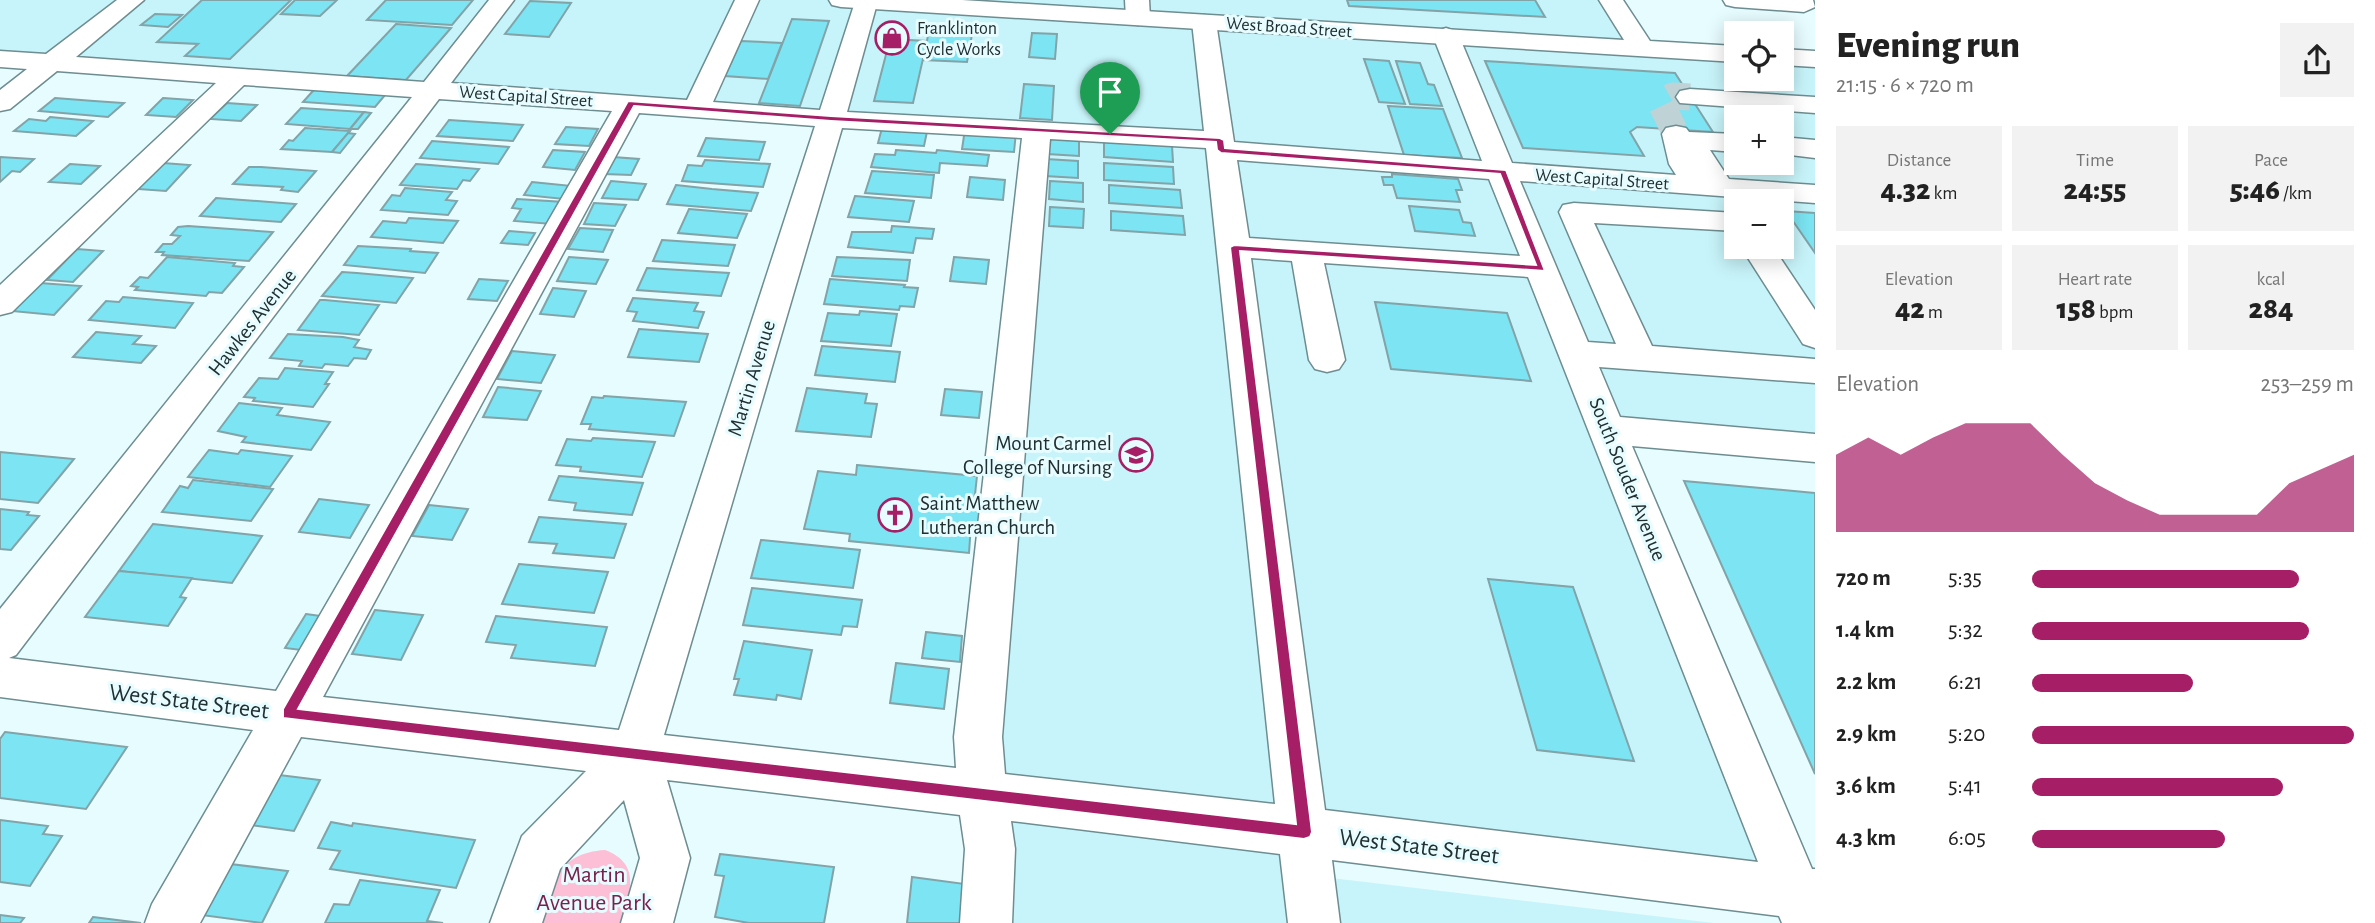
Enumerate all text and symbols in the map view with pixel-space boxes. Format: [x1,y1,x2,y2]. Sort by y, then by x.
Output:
street label: West Broad Street [1225,15,1353,41]
shop icon: Franklinton Cycle Works [873,19,911,57]
place label: Franklinton Cycle Works [917,20,1001,59]
map controls [1724,21,1794,259]
button: locate [1724,21,1794,91]
button: share [2280,23,2354,97]
text: Evening run [1836,27,2020,65]
pin [1080,62,1140,134]
icon: arrive [1091,73,1129,111]
text: 21:15 · 6 × 720 m [1836,74,1974,97]
street label: West Capital Street [458,83,594,111]
button: + [1724,105,1794,175]
text: Distance [1887,151,1951,170]
text: Time [2076,151,2114,170]
text: Pace [2254,151,2288,170]
street label: West Capital Street [1534,166,1670,194]
text: 4.32 [1881,175,1930,205]
text: 24:55 [2064,175,2126,205]
text: 5:46 [2230,175,2280,205]
text: km [1930,184,1957,203]
text: /km [2280,184,2312,203]
button: − [1724,189,1794,259]
street label: Hawkes Avenue [204,265,300,380]
text: Elevation [1885,270,1953,289]
text: Heart rate [2058,270,2132,289]
text: kcal [2257,270,2285,289]
text: 42 [1895,294,1925,324]
text: 158 [2057,294,2096,324]
text: 284 [2249,294,2293,324]
text: m [1925,303,1943,322]
text: bpm [2096,303,2133,322]
street label: Martin Avenue [724,318,779,439]
text: Elevation [1836,373,1919,396]
text: 253–259 m [2260,373,2354,396]
street label: South Souder Avenue [1585,395,1670,564]
place label: Mount Carmel College of Nursing [963,433,1113,478]
school or university icon: Mount Carmel College of Nursing [1117,436,1155,474]
place label: Saint Matthew Lutheran Church [920,493,1055,538]
church icon: Saint Matthew Lutheran Church [876,496,914,534]
text: 720 m [1836,567,1891,590]
text: 5:35 [1948,567,1982,590]
text: 1.4 km [1836,619,1895,642]
text: 5:32 [1948,619,1983,642]
text: 2.2 km [1836,671,1896,694]
text: 6:21 [1948,671,1982,694]
street label: West State Street [108,680,271,724]
text: 2.9 km [1836,723,1897,746]
text: 5:20 [1948,723,1986,746]
text: 3.6 km [1836,775,1896,798]
text: 5:41 [1948,775,1982,798]
street label: West State Street [1338,825,1501,869]
text: 4.3 km [1836,827,1896,850]
text: 6:05 [1948,827,1986,850]
park label: Martin Avenue Park [536,863,652,915]

